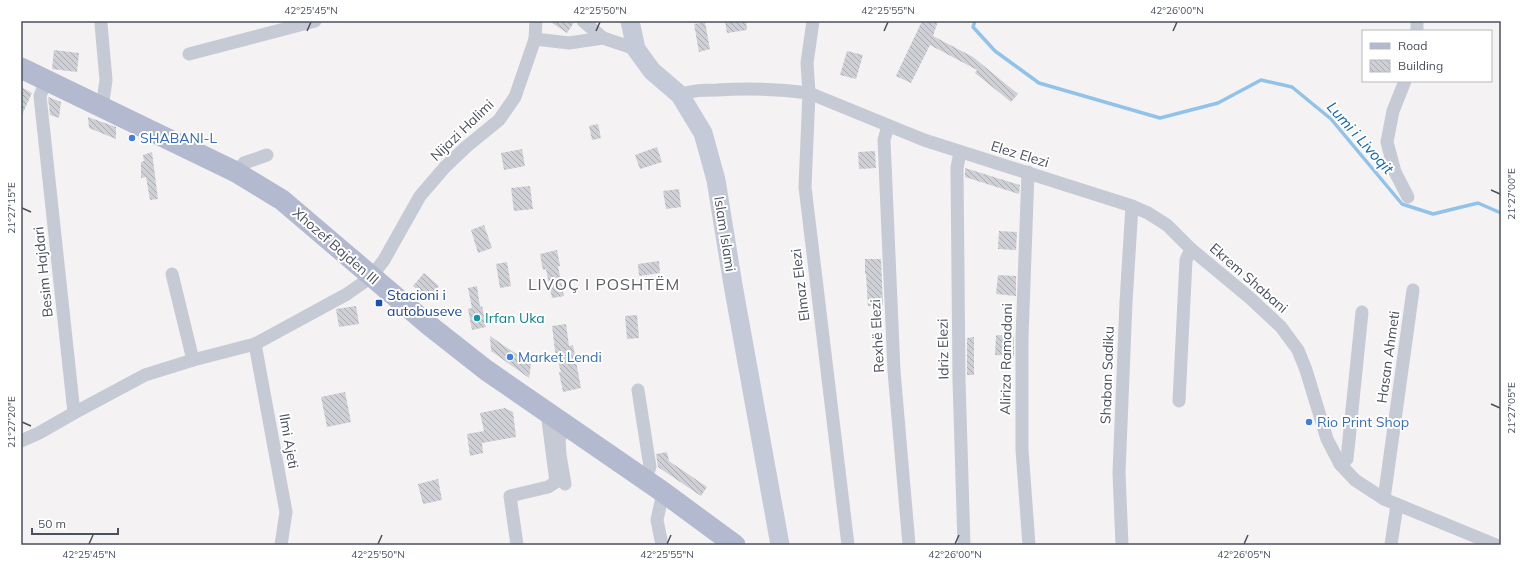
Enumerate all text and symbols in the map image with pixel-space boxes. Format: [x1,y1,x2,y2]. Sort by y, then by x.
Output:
text: 42°25'45"N [284,4,338,17]
text: 42°25'50"N [573,4,627,17]
text: 42°25'55"N [861,4,915,17]
text: 42°26'00"N [1150,4,1204,17]
legend [1362,30,1492,82]
text: Road [1398,38,1427,53]
text: Building [1398,58,1443,73]
street label: Nijazi Halimi [427,95,497,165]
water label: Lumi i Livoqit [1323,98,1398,178]
place label: SHABANI-L [140,129,218,147]
marker: SHABANI-L [127,133,137,143]
street label: Elez Elezi [989,137,1051,171]
text: 21°27'00"E [1505,168,1518,220]
text: 21°27'15"E [5,182,18,234]
street label: Islam Islami [710,195,740,273]
street label: Xhozef Bajden III [289,204,383,288]
street label: Besim Hajdari [29,226,57,318]
street label: Ekrem Shabani [1206,239,1292,317]
street label: Elmaz Elezi [787,248,813,322]
district label: LIVOÇ I POSHTËM [528,274,680,294]
place label: Stacioni i autobuseve [387,286,462,320]
marker: Stacioni i autobuseve [374,298,384,308]
street label: Rexhë Elezi [866,299,888,373]
street label: Aliriza Ramadani [996,303,1016,415]
place label: Irfan Uka [485,309,545,327]
street label: Hasan Ahmeti [1373,310,1403,404]
marker: Irfan Uka [472,313,482,323]
street label: Idriz Elezi [933,318,953,380]
street label: Shaban Sadiku [1096,326,1118,424]
place label: Market Lendi [518,348,602,366]
marker: Market Lendi [505,352,515,362]
text: 21°27'05"E [1505,382,1518,434]
text: 21°27'20"E [5,396,18,448]
street label: Ilmi Ajeti [275,412,303,470]
place label: Rio Print Shop [1317,413,1409,431]
marker: Rio Print Shop [1304,417,1314,427]
scale bar [32,510,118,536]
text: 50 m [38,516,66,531]
text: 42°25'45"N [62,548,116,561]
text: 42°25'50"N [351,548,405,561]
text: 42°25'55"N [640,548,694,561]
text: 42°26'00"N [928,548,982,561]
text: 42°26'05"N [1217,548,1271,561]

